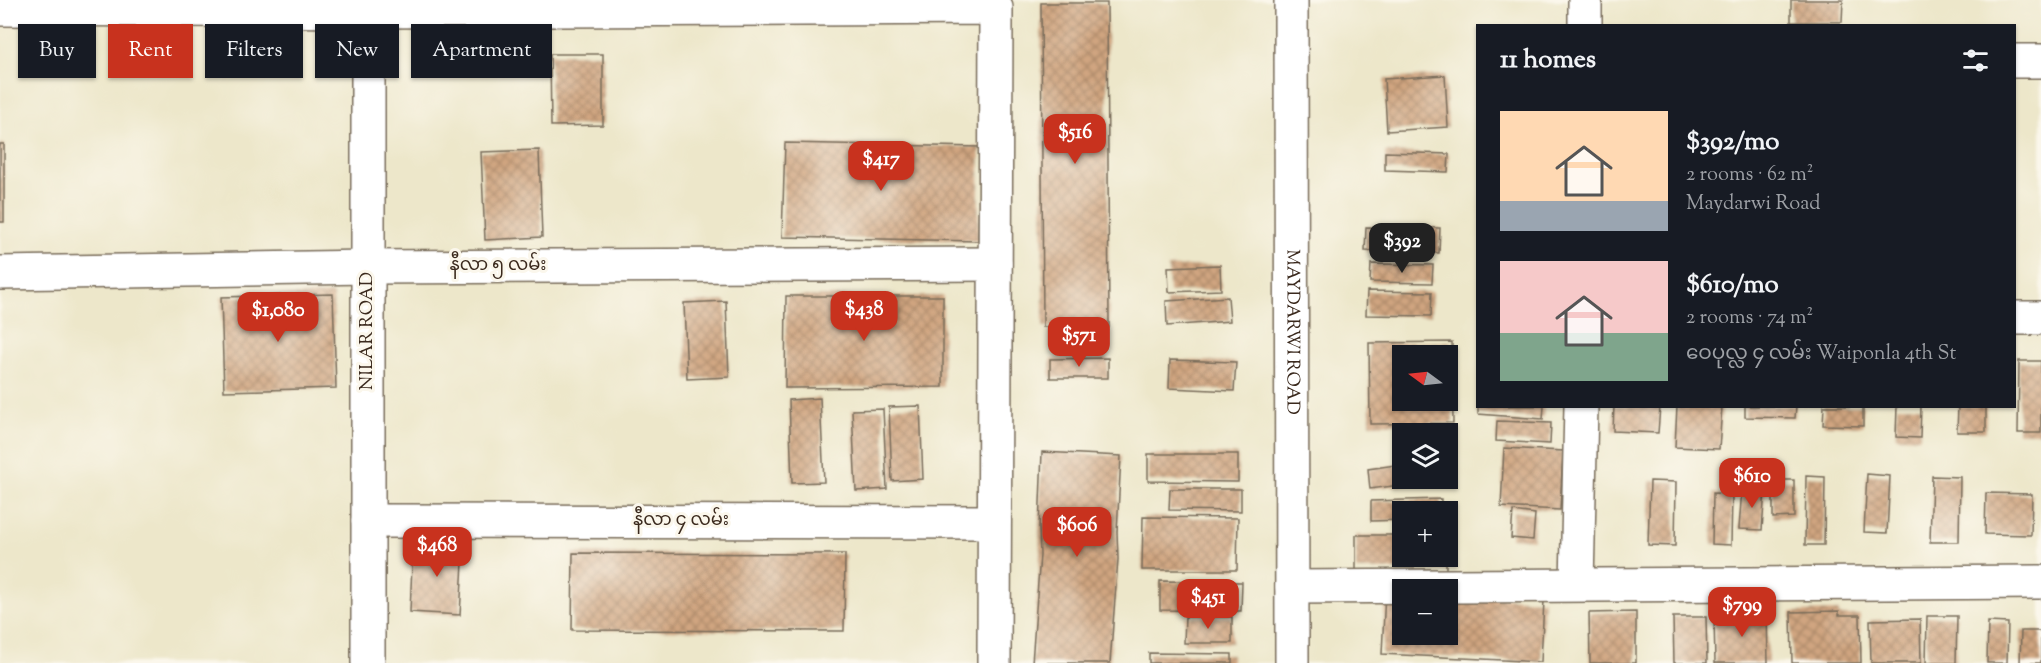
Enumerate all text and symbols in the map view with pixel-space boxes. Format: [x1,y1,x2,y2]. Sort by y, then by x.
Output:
chip: Buy [18,24,96,78]
chip: Rent [108,24,193,78]
chip: Filters [205,24,303,78]
chip: New [315,24,399,78]
chip: Apartment [411,24,552,78]
text: 11 homes [1500,42,1596,79]
icon: filters [1959,44,1992,77]
pin: $516 [1039,114,1111,165]
text: $516 [1058,119,1092,148]
text: $392/mo [1686,124,1779,161]
icon: home [1548,135,1620,207]
pin: $417 [845,141,917,192]
text: $417 [862,146,900,175]
text: 2 rooms · 62 m² [1686,161,1814,190]
text: Maydarwi Road [1686,190,1821,219]
pin: $392 [1366,223,1438,274]
text: $392 [1383,228,1421,257]
street label: MAYDARWI ROAD [1278,249,1305,415]
street label: နီလာ ၅ လမ်း [449,250,547,279]
text: $610/mo [1686,267,1779,304]
street label: NILAR ROAD [355,272,381,390]
icon: home [1548,285,1620,357]
pin: $438 [828,291,900,342]
pin: $1,080 [229,292,327,343]
text: $438 [845,296,883,325]
text: $1,080 [251,297,305,326]
text: 2 rooms · 74 m² [1686,304,1813,333]
pin: $571 [1043,317,1115,368]
text: $571 [1062,322,1096,351]
text: ဝေပုလ္လ ၄ လမ်း Waiponla 4th St [1686,340,1956,369]
north arrow [1392,345,1458,411]
map controls [1392,345,1458,645]
button: layers [1392,423,1458,489]
pin: $610 [1716,458,1788,509]
text: $610 [1733,463,1771,492]
button: + [1392,501,1458,567]
street label: နီလာ ၄ လမ်း [633,505,729,534]
pin: $606 [1041,507,1113,558]
text: $606 [1056,512,1098,541]
pin: $468 [401,527,473,578]
text: $468 [417,532,457,561]
pin: $451 [1172,579,1244,630]
button: − [1392,579,1458,645]
text: $451 [1191,584,1225,613]
pin: $799 [1706,587,1778,638]
text: $799 [1722,592,1762,621]

